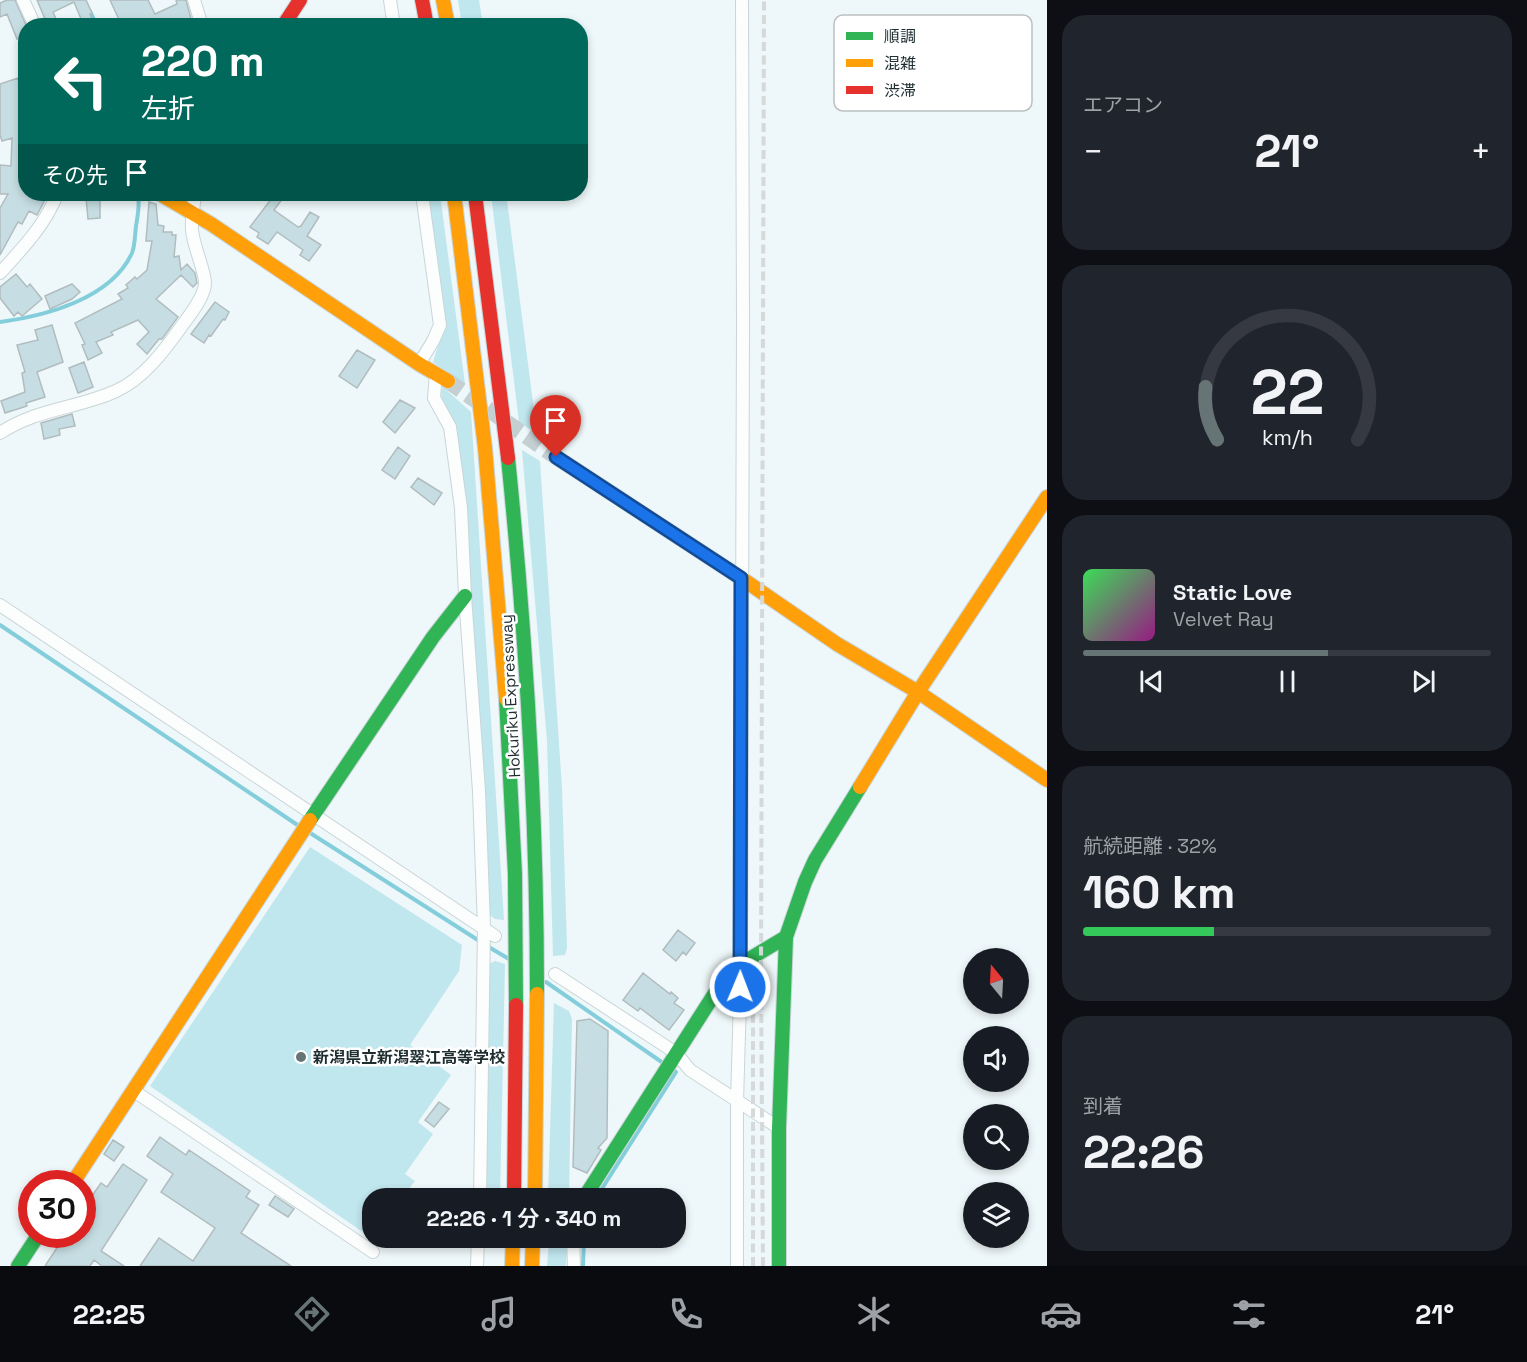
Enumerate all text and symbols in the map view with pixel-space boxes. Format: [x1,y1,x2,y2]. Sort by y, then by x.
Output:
legend [834,15,1032,111]
text: 順調 [884,26,916,47]
text: 220 m [141,35,265,88]
icon: left [42,42,120,120]
text: 混雑 [884,53,916,74]
text: 渋滞 [884,80,916,101]
text: 左折 [141,91,195,126]
text: エアコン [1083,92,1163,118]
text: 21° [1255,123,1319,180]
text: − [1083,131,1103,173]
text: + [1471,131,1491,173]
icon: arrive [120,156,153,189]
text: その先 [42,161,108,189]
text: 22 [1250,353,1324,432]
pin [530,395,581,457]
icon: arrive [539,404,572,437]
text: km/h [1261,424,1313,451]
text: Static Love [1173,578,1292,606]
text: Velvet Ray [1173,606,1274,632]
street label: Hokuriku Expressway [496,614,525,778]
icon: previous [1135,665,1168,698]
icon: pause [1271,665,1304,698]
icon: next [1407,665,1440,698]
text: 航続距離 · 32% [1083,833,1217,859]
text: 160 km [1083,864,1236,921]
north arrow [963,948,1029,1014]
map controls [963,948,1029,1248]
position arrow [708,955,772,1019]
button: sound [963,1026,1029,1092]
place label: 新潟県立新潟翠江高等学校 [313,1047,505,1068]
marker: 新潟県立新潟翠江高等学校 [294,1050,308,1064]
text: 到着 [1083,1093,1123,1119]
button: search [963,1104,1029,1170]
text: 22:26 [1083,1124,1204,1181]
speed limit sign: 30 [18,1170,96,1248]
button: layers [963,1182,1029,1248]
text: 22:26 · 1 分 · 340 m [427,1204,621,1232]
icon: directions [291,1293,333,1335]
icon: music [478,1293,520,1335]
icon: phone [665,1293,707,1335]
icon: climate [853,1293,895,1335]
icon: car [1040,1293,1082,1335]
icon: filters [1228,1293,1270,1335]
text: 22:25 [73,1297,145,1332]
text: 21° [1415,1297,1454,1332]

